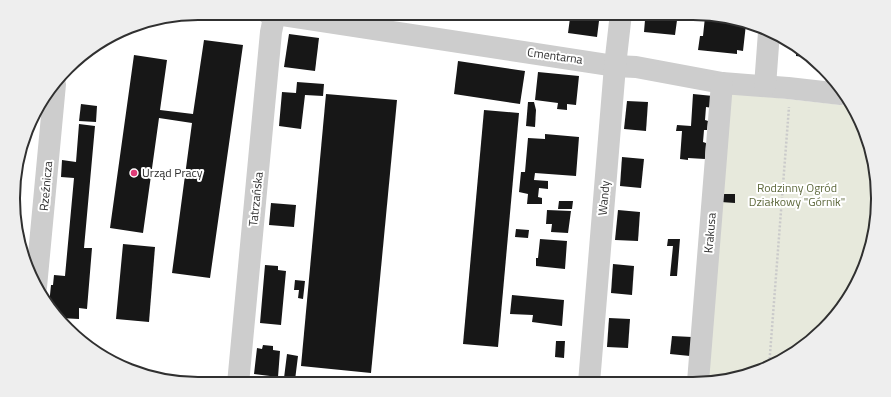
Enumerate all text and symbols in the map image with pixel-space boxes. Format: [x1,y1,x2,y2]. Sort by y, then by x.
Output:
street label: Cmentarna [526,42,584,69]
street label: Rzeźnicza [34,160,57,212]
place label: Urząd Pracy [142,163,203,182]
marker: Urząd Pracy [129,168,139,178]
street label: Tatrzańska [243,171,268,227]
park label: Rodzinny Ogród Działkowy "Górnik" [749,178,845,211]
street label: Wandy [593,179,615,216]
street label: Krakusa [698,212,721,254]

